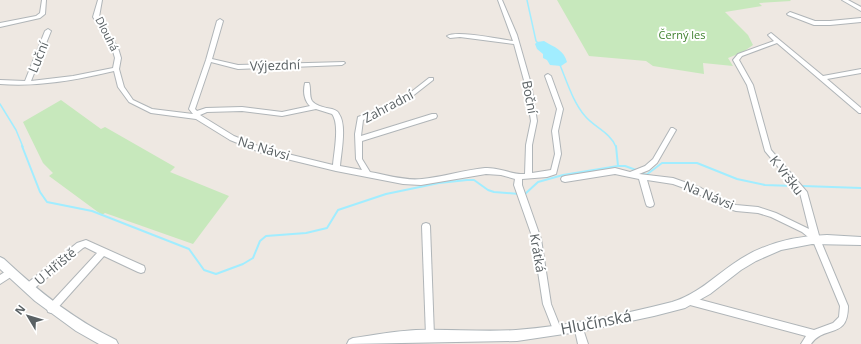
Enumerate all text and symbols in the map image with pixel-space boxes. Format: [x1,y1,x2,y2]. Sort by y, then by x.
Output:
street label: Dlouhá [92,14,123,54]
park label: Černý les [659,27,705,42]
street label: Luční [24,38,53,75]
street label: Výjezdní [250,55,301,75]
street label: Boční [518,79,542,116]
street label: Zahradní [360,85,417,127]
street label: Na Návsi [236,132,292,164]
street label: K Vršku [766,152,808,198]
street label: Na Návsi [681,176,737,214]
street label: Krátká [526,232,550,274]
street label: U Hřiště [30,243,80,289]
north arrow [8,296,48,336]
text: N [11,301,28,318]
street label: Hlučínská [559,304,633,340]

